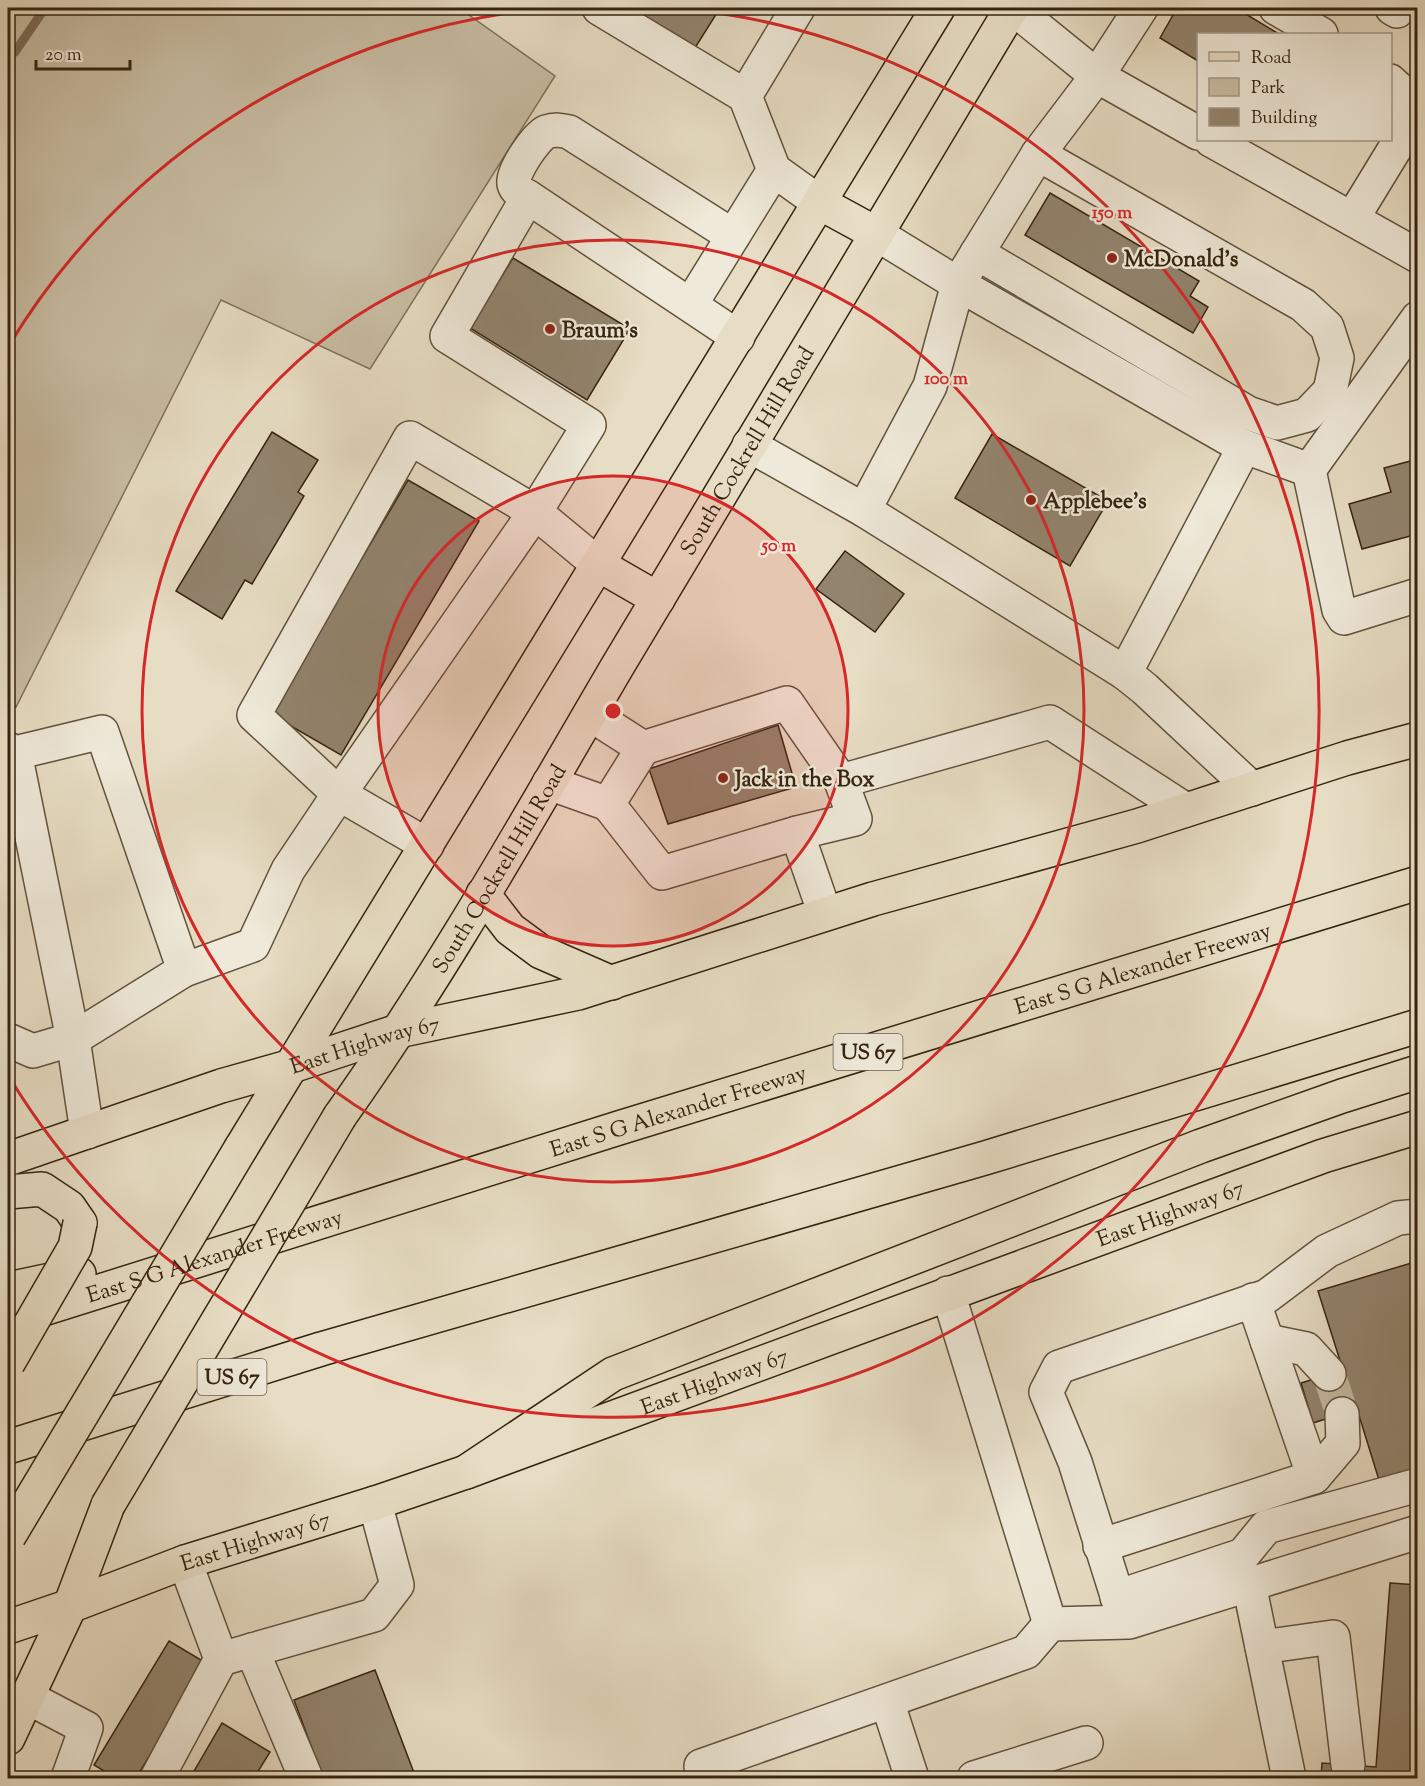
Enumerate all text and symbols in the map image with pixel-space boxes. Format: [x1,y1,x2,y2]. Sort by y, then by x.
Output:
scale bar [36,33,130,71]
legend [1197,33,1392,141]
text: 20 m [45,43,82,69]
text: Road [1251,46,1291,72]
text: Park [1251,76,1286,102]
text: Building [1251,106,1317,132]
text: 150 m [1092,201,1132,227]
place label: McDonald's [1124,245,1239,277]
marker: McDonald's [1105,251,1119,265]
place label: Braum's [562,316,638,348]
marker: Braum's [543,322,557,336]
street label: South Cockrell Hill Road [674,341,824,563]
text: 100 m [924,367,968,393]
place label: Applebee's [1043,487,1147,519]
marker: Applebee's [1024,493,1038,507]
text: 50 m [760,534,796,560]
centre of rings [603,701,623,721]
street label: South Cockrell Hill Road [426,759,576,981]
place label: Jack in the Box [733,765,875,797]
marker: Jack in the Box [716,771,730,785]
street label: East S G Alexander Freeway [1011,916,1276,1025]
street label: East Highway 67 [286,1010,443,1085]
road number: US 67 [834,1034,902,1070]
street label: East S G Alexander Freeway [547,1058,811,1168]
street label: East Highway 67 [1093,1173,1249,1257]
street label: East S G Alexander Freeway [83,1203,347,1313]
street label: East Highway 67 [637,1341,793,1425]
road number: US 67 [198,1359,266,1395]
street label: East Highway 67 [177,1505,335,1581]

